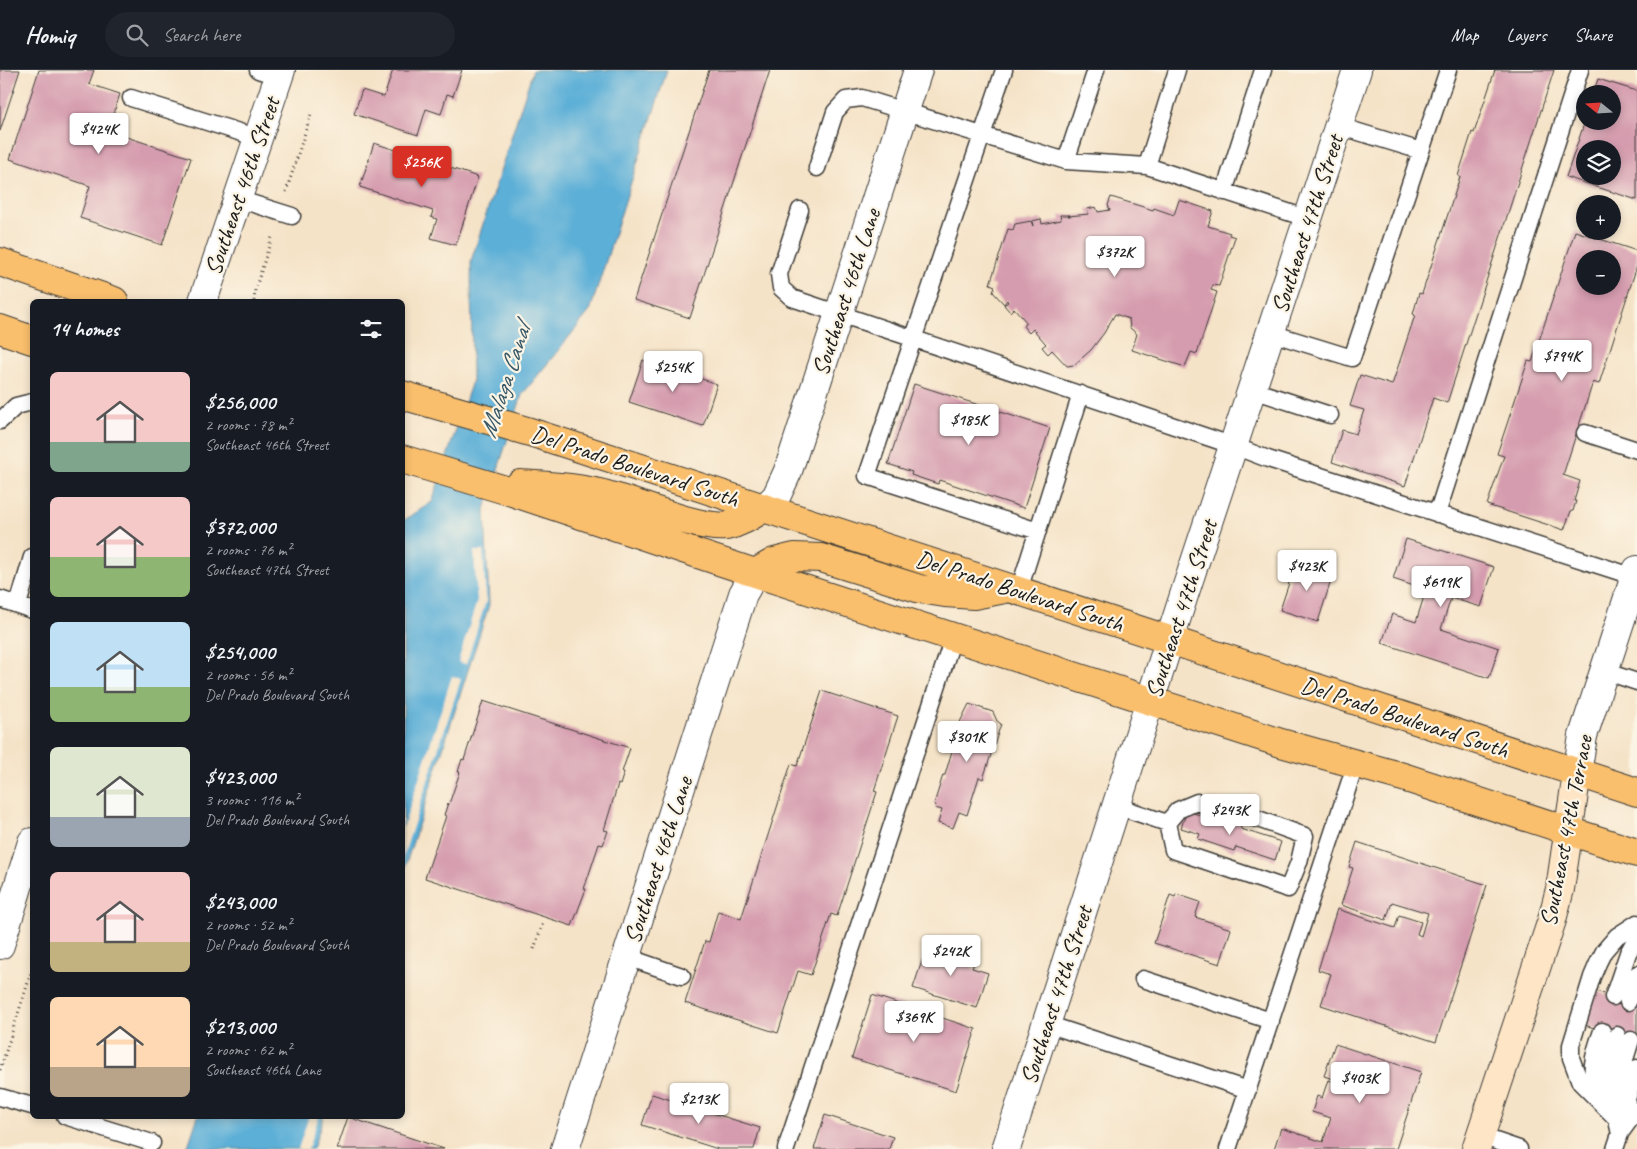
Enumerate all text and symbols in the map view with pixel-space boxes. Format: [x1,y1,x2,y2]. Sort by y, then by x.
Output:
search box [105,12,455,57]
text: Homiq [25,20,75,50]
icon: search [123,21,151,49]
text: Search here [163,23,240,47]
text: Map [1451,24,1479,46]
text: Layers [1507,24,1546,46]
text: Share [1574,24,1612,46]
north arrow [1576,85,1621,130]
map controls [1576,85,1621,295]
street label: Southeast 46th Street [198,91,287,279]
pin: $424K [64,112,134,155]
text: $424K [81,119,117,139]
street label: Southeast 47th Street [1264,129,1351,317]
button: layers [1576,140,1621,185]
pin: $256K [387,146,457,188]
text: $256K [403,152,441,172]
button: + [1576,195,1621,240]
street label: Southeast 46th Lane [805,203,888,379]
pin: $372K [1080,236,1150,278]
text: $372K [1097,242,1133,262]
button: − [1576,250,1621,295]
water label: Malaga Canal [472,313,541,442]
icon: filters [357,315,385,343]
text: 14 homes [50,316,119,342]
pin: $794K [1527,340,1597,382]
text: $794K [1544,346,1580,366]
pin: $254K [638,350,708,393]
text: $254K [655,357,691,377]
text: $256,000 [205,389,275,415]
icon: home [90,392,150,452]
pin: $185K [934,404,1004,446]
text: $185K [951,410,987,430]
text: 2 rooms · 78 m² [205,415,291,435]
street label: Del Prado Boulevard South [527,418,744,514]
text: Southeast 46th Street [205,435,329,455]
text: $372,000 [205,514,275,540]
street label: Southeast 47th Street [1138,514,1225,702]
icon: home [90,517,150,577]
text: 2 rooms · 76 m² [205,540,291,560]
street label: Del Prado Boulevard South [912,543,1129,639]
pin: $423K [1272,550,1342,592]
text: $423K [1289,556,1325,576]
text: Southeast 47th Street [205,560,329,580]
pin: $619K [1406,566,1476,608]
text: $619K [1422,572,1460,592]
text: $254,000 [205,639,275,665]
icon: home [90,642,150,702]
text: 2 rooms · 56 m² [205,665,291,685]
street label: Del Prado Boulevard South [1297,669,1514,765]
text: Del Prado Boulevard South [205,685,349,705]
pin: $301K [932,720,1002,763]
text: $301K [949,727,985,747]
street label: Southeast 47th Terrace [1533,731,1600,929]
text: $423,000 [205,764,275,790]
icon: home [90,767,150,827]
street label: Southeast 46th Lane [617,771,700,947]
text: 3 rooms · 116 m² [205,790,299,810]
pin: $243K [1195,794,1265,836]
text: $243K [1212,800,1248,820]
text: Del Prado Boulevard South [205,810,349,830]
text: $243,000 [205,889,275,915]
icon: home [90,892,150,952]
street label: Southeast 47th Street [1013,900,1100,1088]
text: 2 rooms · 52 m² [205,915,291,935]
pin: $242K [916,934,986,977]
text: Del Prado Boulevard South [205,935,349,955]
text: $242K [933,941,969,961]
pin: $369K [879,1000,949,1043]
text: $369K [895,1007,933,1027]
text: $213,000 [205,1014,275,1040]
icon: home [90,1017,150,1077]
text: 2 rooms · 62 m² [205,1040,291,1060]
text: Southeast 46th Lane [205,1060,321,1080]
pin: $403K [1325,1062,1395,1104]
text: $403K [1342,1068,1378,1088]
pin: $213K [664,1082,734,1125]
text: $213K [681,1089,717,1109]

